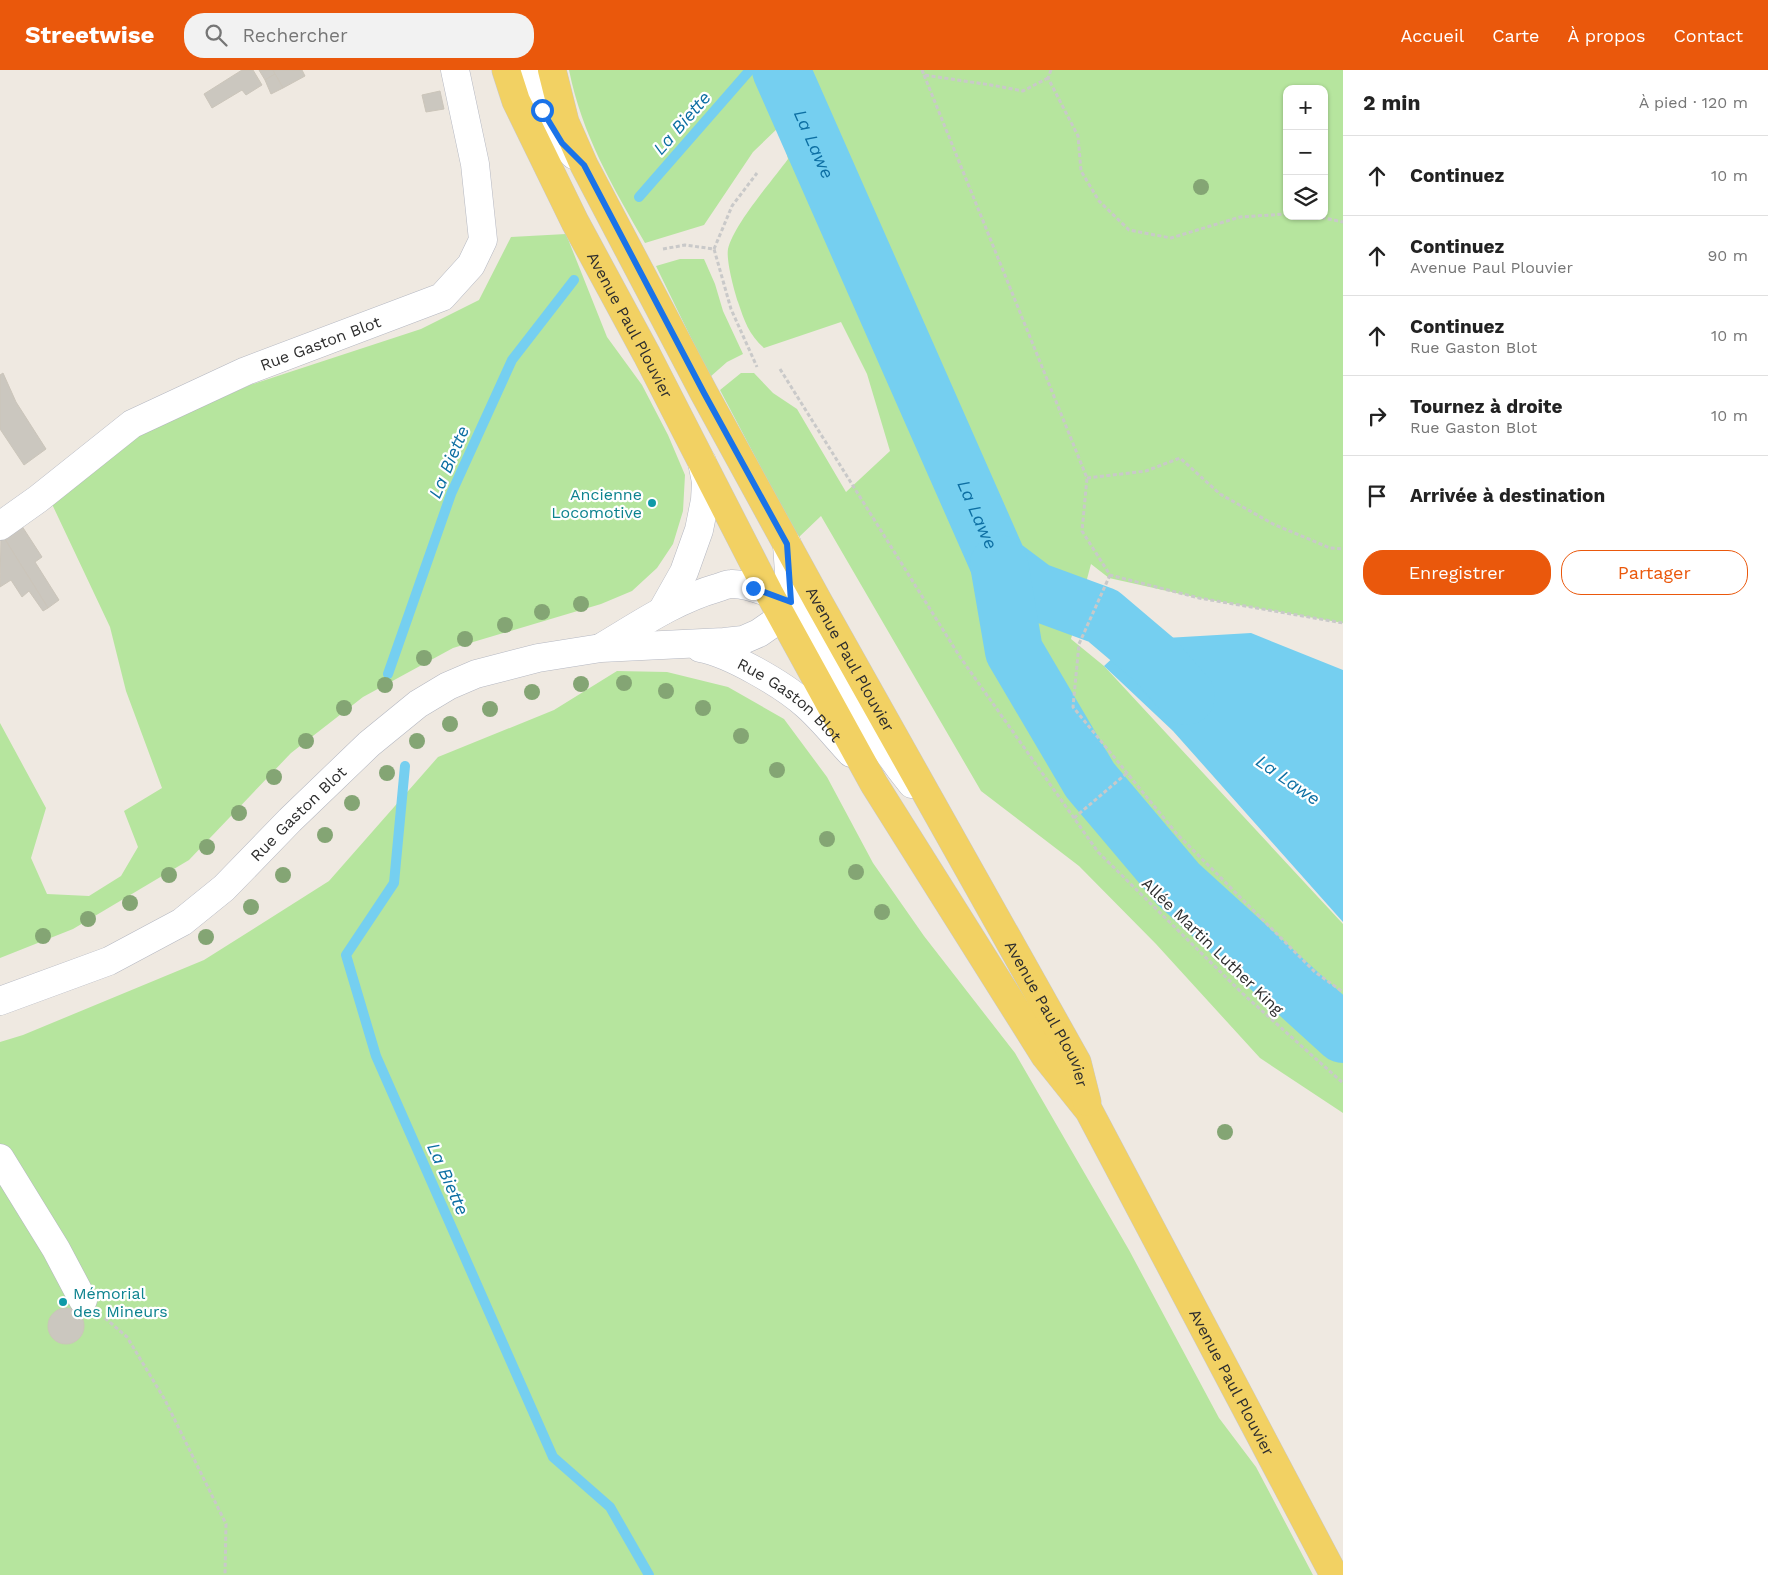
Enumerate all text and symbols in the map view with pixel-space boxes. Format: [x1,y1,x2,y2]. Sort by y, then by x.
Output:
search box [184,13,534,58]
text: Streetwise [25,21,154,49]
icon: search [202,21,230,49]
text: Rechercher [242,24,348,47]
text: Accueil [1401,25,1464,46]
text: Carte [1492,25,1539,46]
text: À propos [1567,25,1645,46]
text: Contact [1673,25,1743,46]
map controls [1283,85,1328,220]
button: + [1283,85,1328,130]
water label: La Biette [648,87,715,159]
text: 2 min [1363,90,1420,115]
text: À pied · 120 m [1639,93,1748,112]
route start [531,99,554,122]
water label: La Lawe [790,106,839,182]
button: − [1283,130,1328,175]
icon: ahead [1363,162,1391,190]
text: Continuez [1410,164,1504,187]
text: 10 m [1711,166,1748,185]
button: layers [1283,175,1328,220]
text: Continuez [1410,235,1504,258]
icon: ahead [1363,242,1391,270]
text: 90 m [1707,246,1748,265]
street label: Avenue Paul Plouvier [583,249,677,402]
text: Avenue Paul Plouvier [1410,258,1573,277]
street label: Rue Gaston Blot [258,312,384,375]
text: Continuez [1410,315,1504,338]
icon: ahead [1363,322,1391,350]
text: 10 m [1711,326,1748,345]
text: Rue Gaston Blot [1410,338,1537,357]
text: Tournez à droite [1410,395,1562,418]
icon: right [1363,402,1391,430]
text: 10 m [1711,406,1748,425]
text: Rue Gaston Blot [1410,418,1537,437]
water label: La Biette [424,422,473,501]
water label: La Lawe [953,477,1002,552]
icon: arrive [1363,482,1391,510]
text: Arrivée à destination [1410,484,1605,507]
place label: Ancienne Locomotive [551,485,642,522]
marker: Ancienne Locomotive [646,497,658,509]
button: Enregistrer [1363,550,1551,595]
button: Partager [1561,550,1748,595]
route end [742,577,765,600]
street label: Avenue Paul Plouvier [802,584,899,735]
street label: Rue Gaston Blot [734,654,846,746]
water label: La Lawe [1252,750,1324,809]
street label: Rue Gaston Blot [246,762,350,865]
street label: Allée Martin Luther King [1138,874,1288,1019]
street label: Avenue Paul Plouvier [1001,937,1092,1089]
water label: La Biette [423,1139,474,1218]
place label: Mémorial des Mineurs [73,1284,168,1321]
marker: Mémorial des Mineurs [57,1296,69,1308]
street label: Avenue Paul Plouvier [1185,1306,1278,1459]

